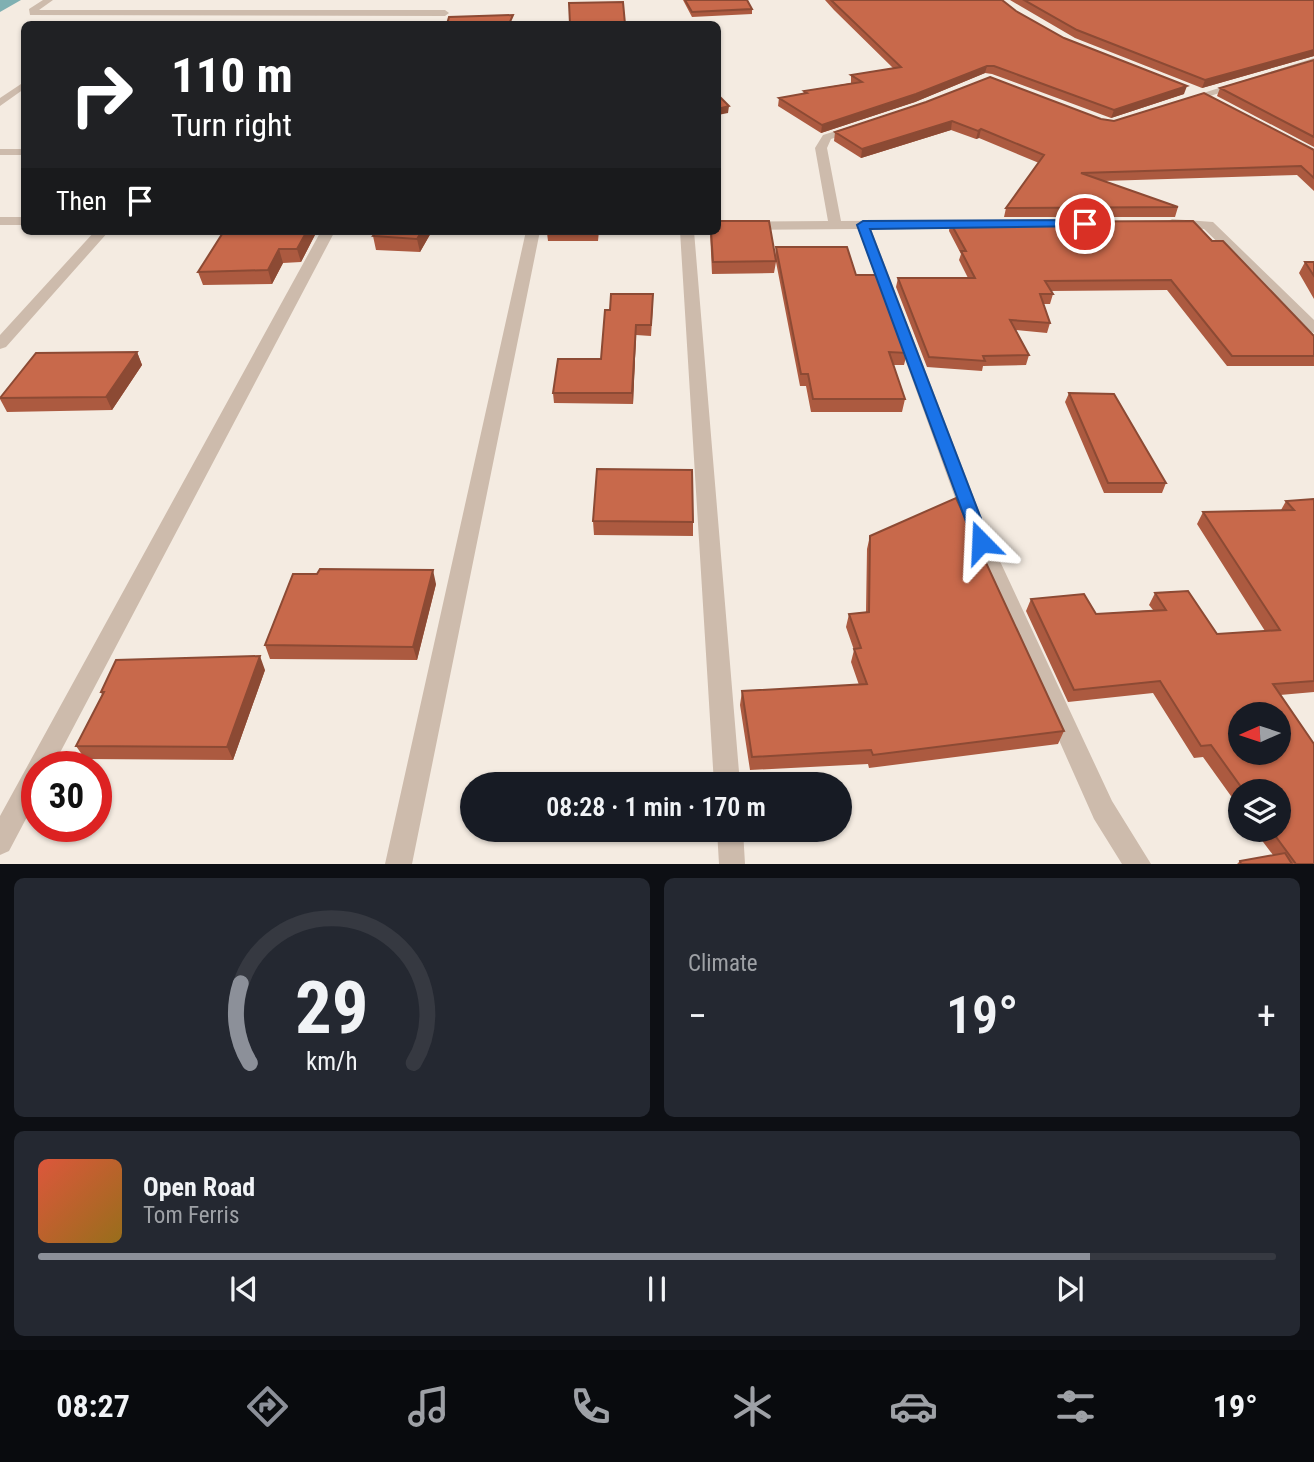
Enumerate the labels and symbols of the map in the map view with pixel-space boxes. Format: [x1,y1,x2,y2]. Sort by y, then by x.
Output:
pin [1055,194,1115,254]
position arrow [944,505,1018,579]
north arrow [1228,702,1292,765]
speed limit sign: 30 [21,751,112,842]

